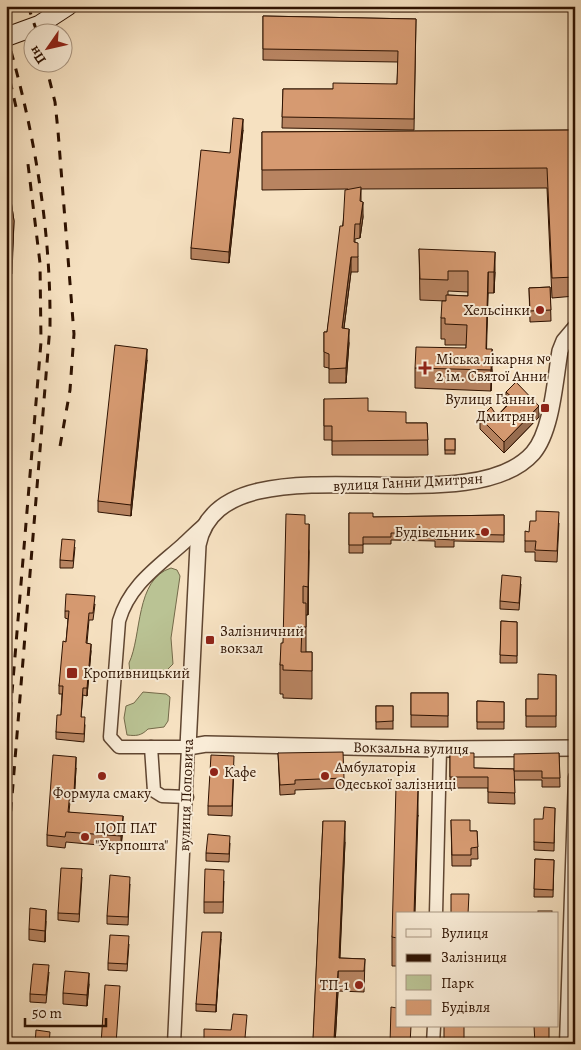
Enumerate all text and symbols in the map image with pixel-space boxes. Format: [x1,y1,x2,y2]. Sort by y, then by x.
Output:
north arrow [22,22,72,72]
text: Пн [25,42,51,68]
place label: Хельсінки [464,300,530,320]
marker: Хельсінки [534,304,546,316]
place label: Міська лікарня № 2 ім. Святої Анни [436,349,550,386]
marker: Міська лікарня № 2 ім. Святої Анни [418,361,432,375]
place label: Вулиця Ганни Дмитрян [445,389,535,426]
marker: Вулиця Ганни Дмитрян [539,402,551,414]
street label: вулиця Ганни Дмитрян [333,468,484,496]
place label: Будівельник [394,522,475,542]
marker: Будівельник [479,526,491,538]
place label: Залізничний вокзал [220,621,304,658]
marker: Залізничний вокзал [204,634,216,646]
place label: Кропивницький [83,663,190,683]
marker: Кропивницький [65,666,79,680]
street label: Вокзальна вулиця [353,737,469,759]
street label: вулиця Поповича [174,738,198,852]
place label: Амбулаторія Одеської залізниці [334,757,456,794]
place label: Кафе [224,762,256,782]
marker: Кафе [208,766,220,778]
marker: Формула смаку [96,770,108,782]
marker: Амбулаторія Одеської залізниці [319,770,331,782]
place label: Формула смаку [53,783,151,803]
place label: ЦОП ПАТ "Укрпошта" [95,818,168,855]
marker: ЦОП ПАТ "Укрпошта" [79,831,91,843]
legend [396,912,558,1028]
text: Вулиця [441,923,488,943]
text: Залізниця [441,947,507,967]
text: Парк [441,973,474,993]
place label: ТП-1 [320,975,349,995]
marker: ТП-1 [353,979,365,991]
scale bar [25,995,106,1027]
text: Будівля [441,997,490,1017]
text: 50 m [32,1003,62,1023]

